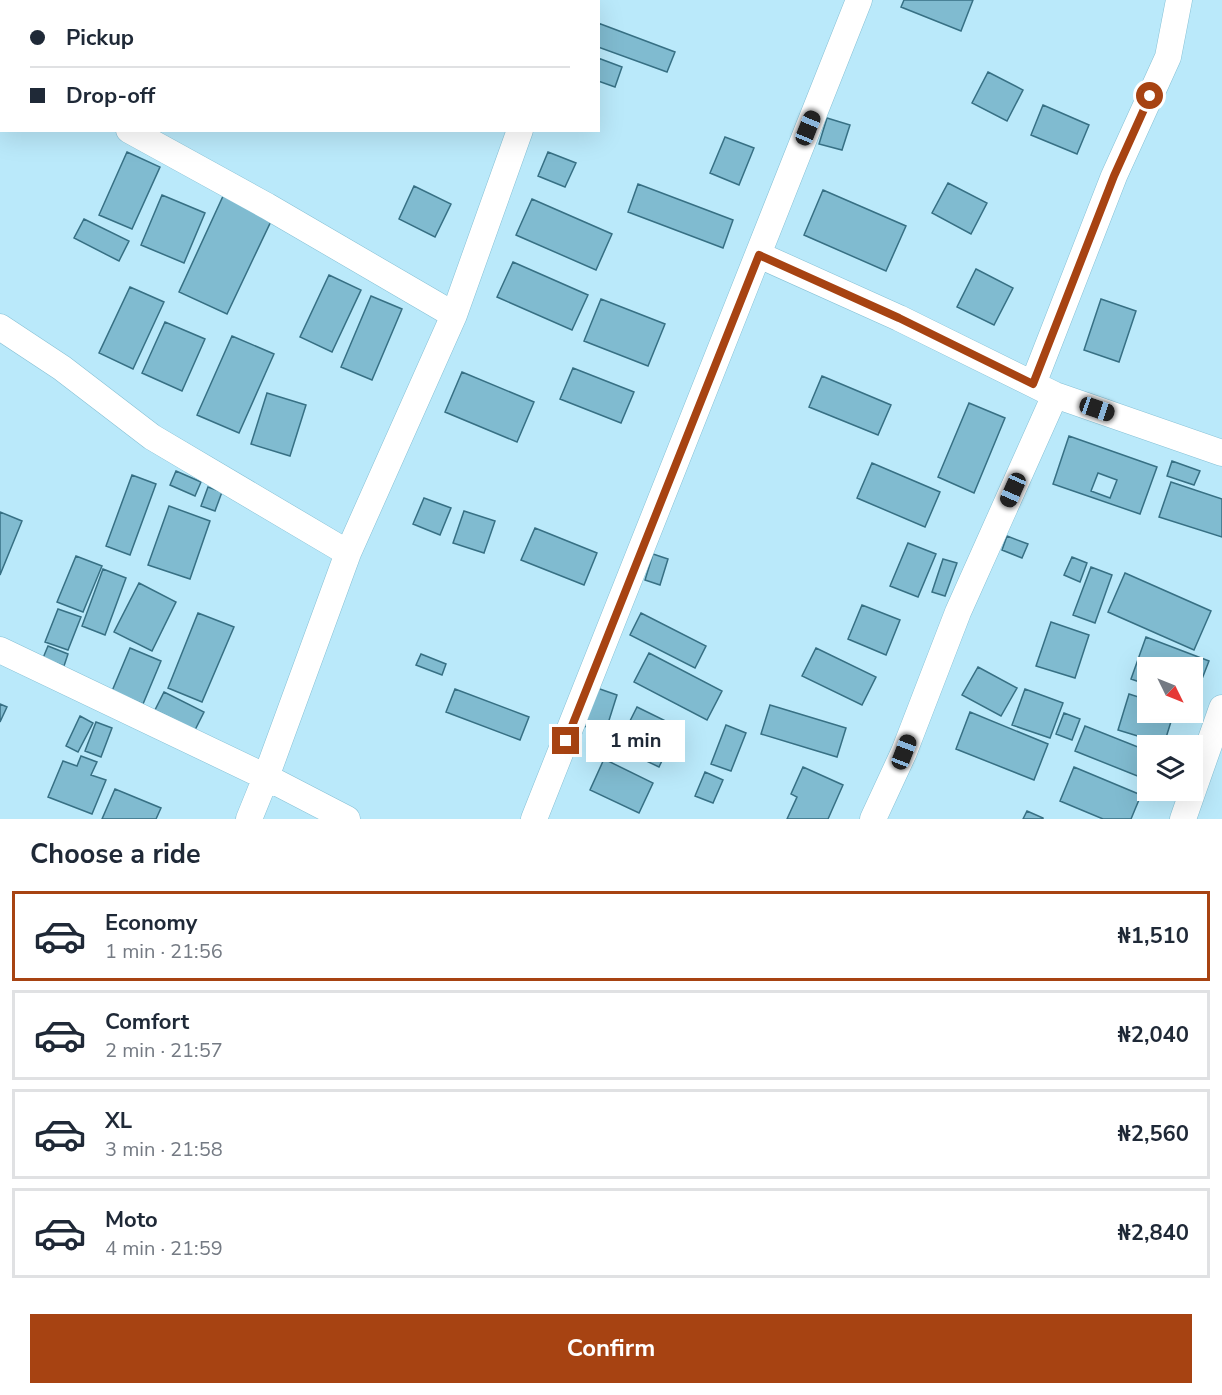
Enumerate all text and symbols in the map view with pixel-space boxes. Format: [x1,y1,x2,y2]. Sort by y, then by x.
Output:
text: Pickup [66,23,134,53]
text: Drop-off [66,81,155,111]
route start [1136,82,1163,109]
car [793,108,823,148]
car [1077,395,1117,423]
car [997,470,1029,510]
north arrow [1137,657,1203,723]
map controls [1137,657,1203,801]
callout: 1 min [587,720,686,762]
route end [552,727,579,754]
text: 1 min [610,727,661,754]
car [889,732,919,772]
button: layers [1137,735,1203,801]
text: Choose a ride [30,836,201,873]
text: Economy [105,908,197,938]
icon: car [33,909,87,963]
text: ₦1,510 [1118,921,1189,951]
text: 1 min · 21:56 [105,938,223,965]
text: Comfort [105,1007,189,1037]
icon: car [33,1008,87,1062]
text: ₦2,040 [1118,1020,1189,1050]
text: 2 min · 21:57 [105,1037,223,1064]
text: XL [105,1106,132,1136]
icon: car [33,1107,87,1161]
text: ₦2,560 [1118,1119,1189,1149]
text: 3 min · 21:58 [105,1136,223,1163]
text: Moto [105,1205,158,1235]
icon: car [33,1206,87,1260]
text: ₦2,840 [1118,1218,1189,1248]
text: 4 min · 21:59 [105,1235,223,1262]
button: Confirm [30,1314,1192,1383]

